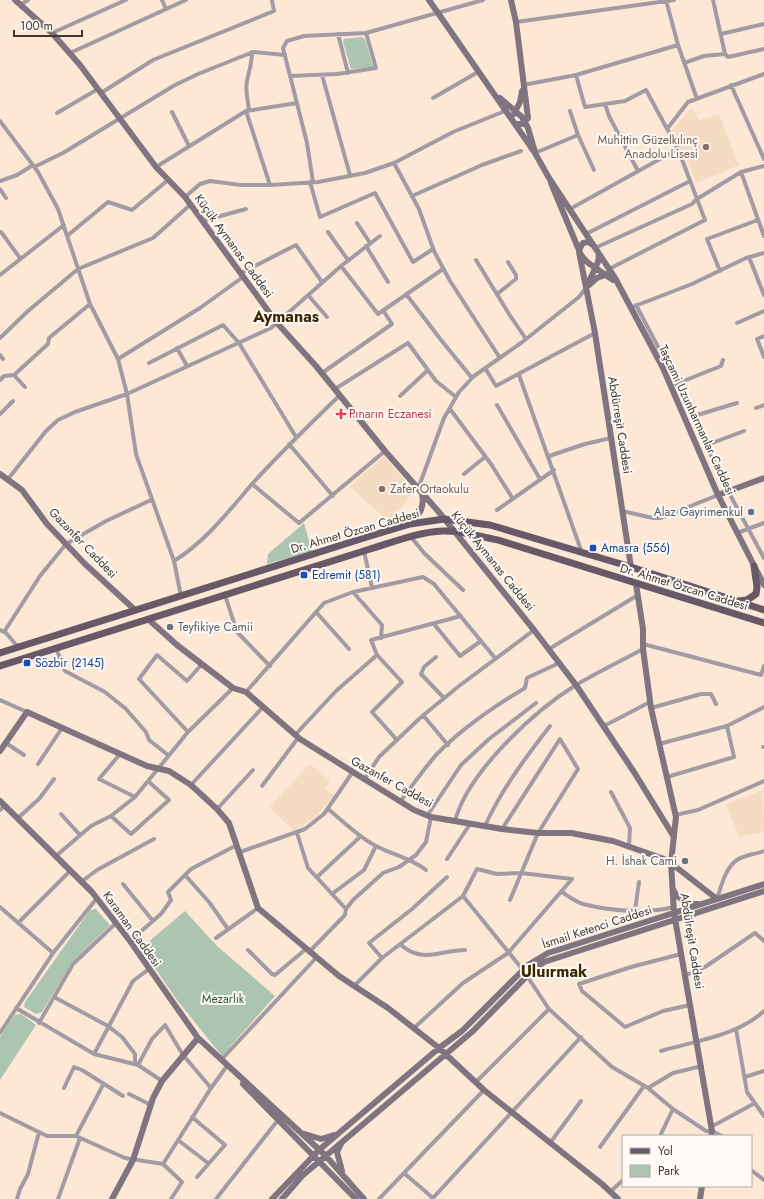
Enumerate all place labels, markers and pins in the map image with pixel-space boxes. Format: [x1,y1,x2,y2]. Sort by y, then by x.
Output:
place label: Muhittin Güzelkılınç Anadolu Lisesi [598,131,698,163]
marker: Muhittin Güzelkılınç Anadolu Lisesi [701,142,711,152]
place label: Pınarın Eczanesi [349,405,432,423]
marker: Pınarın Eczanesi [336,409,346,419]
place label: Zafer Ortaokulu [390,480,469,498]
marker: Zafer Ortaokulu [377,484,387,494]
place label: Alaz Gayrimenkul [654,503,743,521]
marker: Alaz Gayrimenkul [746,507,756,517]
place label: Amasra (556) [601,539,670,557]
marker: Amasra (556) [588,543,598,553]
place label: Edremit (581) [312,566,381,584]
marker: Edremit (581) [299,570,309,580]
place label: Teyfikiye Camii [178,618,253,636]
marker: Teyfikiye Camii [165,622,175,632]
place label: Sözbir (2145) [35,654,105,672]
marker: Sözbir (2145) [22,658,32,668]
place label: H. İshak Cami [606,852,677,870]
marker: H. İshak Cami [680,856,690,866]

